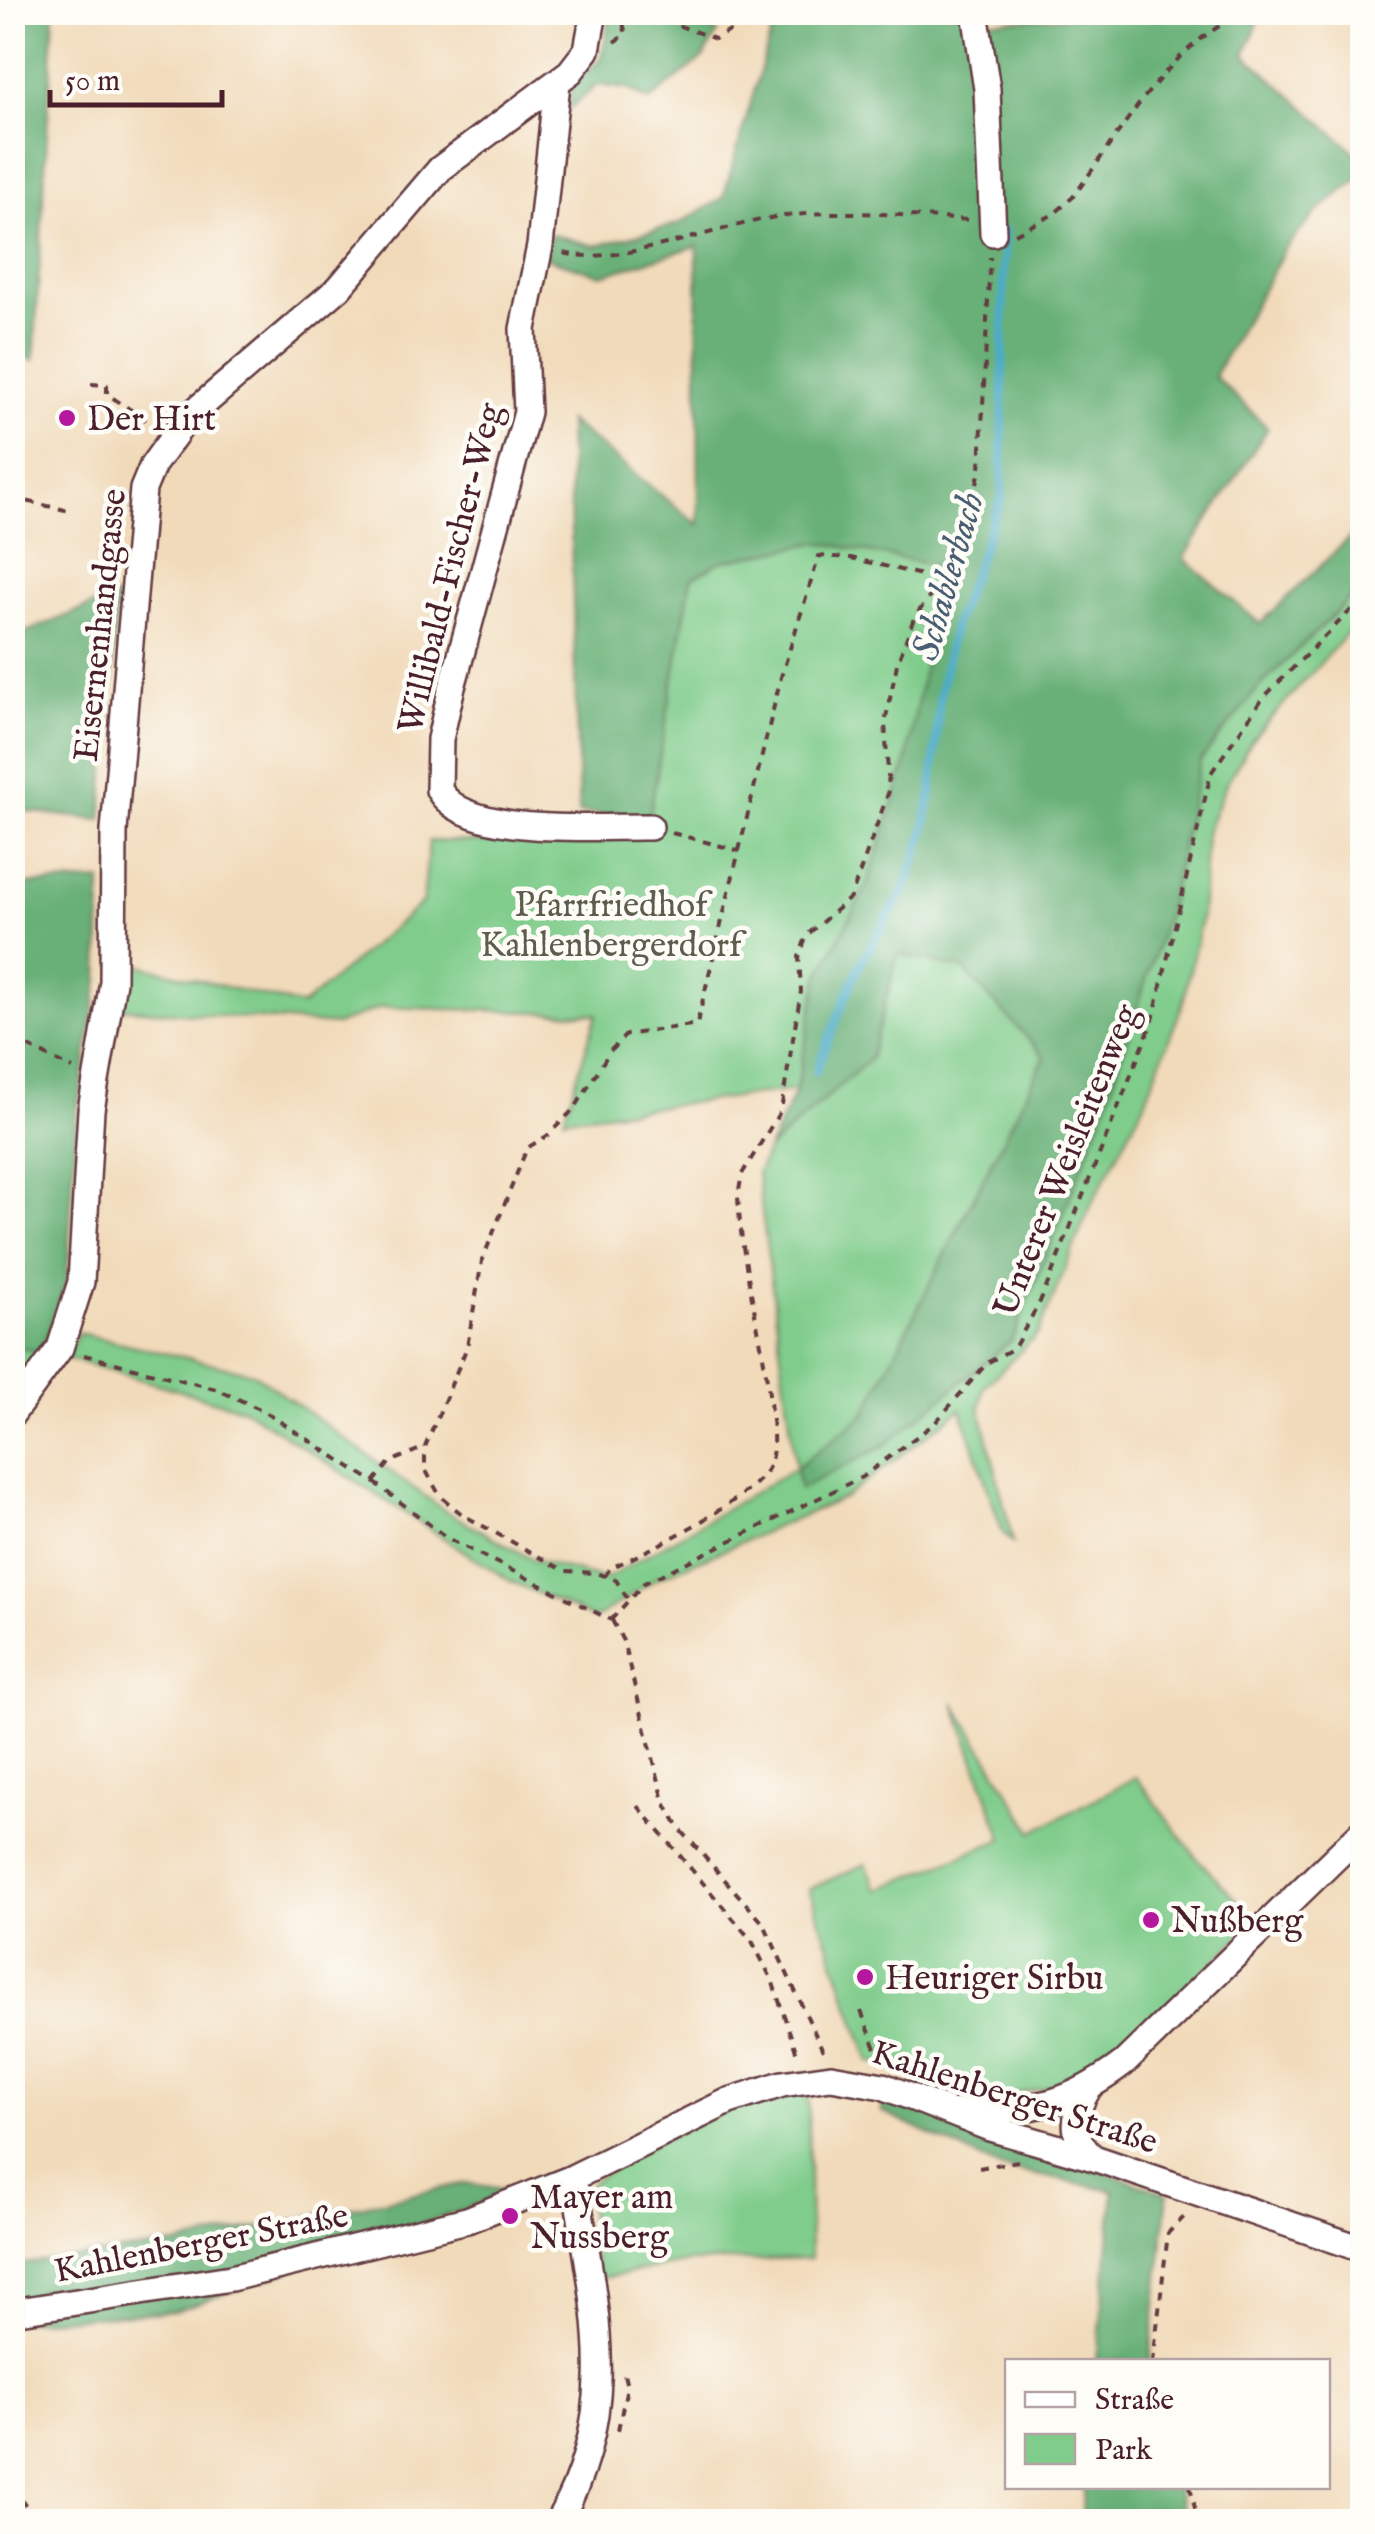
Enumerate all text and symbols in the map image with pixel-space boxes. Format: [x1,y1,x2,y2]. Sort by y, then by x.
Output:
scale bar [50,45,222,107]
text: 50 m [65,63,120,101]
place label: Der Hirt [87,398,216,443]
street label: Willibald-Fischer-Weg [389,398,514,738]
marker: Der Hirt [56,407,78,429]
street label: Eisernenhandgasse [65,487,138,764]
water label: Schablerbach [903,487,997,666]
park label: Pfarrfriedhof Kahlenbergerdorf [480,884,747,969]
street label: Unterer Weisleitenweg [984,997,1151,1324]
place label: Nußberg [1171,1900,1304,1945]
marker: Nußberg [1140,1909,1162,1931]
place label: Heuriger Sirbu [885,1957,1103,2002]
marker: Heuriger Sirbu [854,1966,876,1988]
street label: Kahlenberger Straße [865,2031,1163,2166]
place label: Mayer am Nussberg [530,2176,673,2261]
street label: Kahlenberger Straße [51,2194,352,2295]
marker: Mayer am Nussberg [499,2205,521,2227]
legend [1005,2359,1330,2489]
text: Straße [1095,2382,1174,2420]
text: Park [1095,2432,1153,2470]

